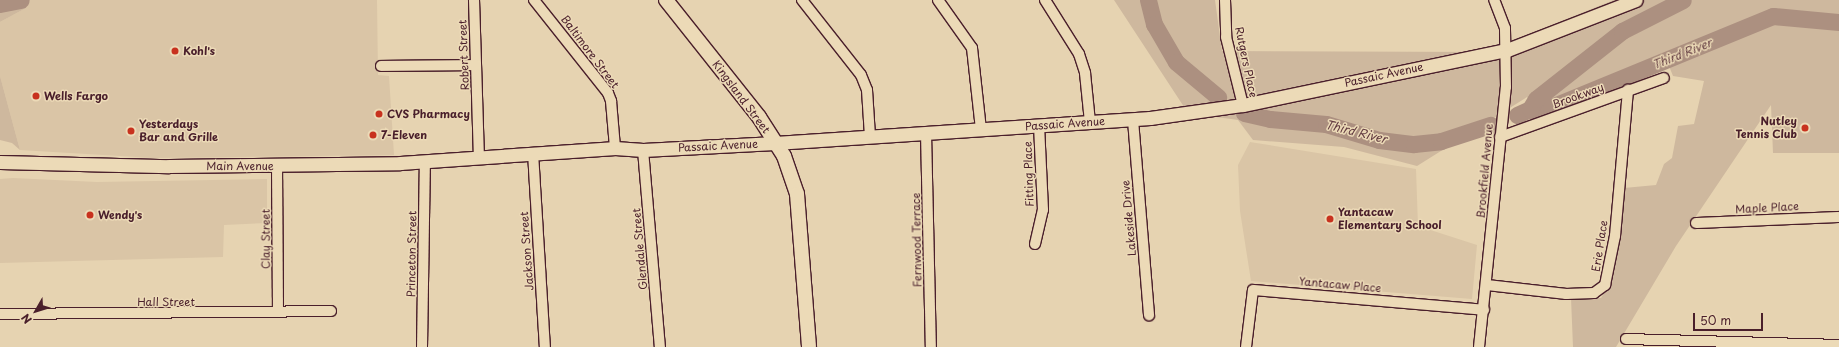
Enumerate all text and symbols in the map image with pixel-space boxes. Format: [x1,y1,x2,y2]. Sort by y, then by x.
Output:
street label: Baltimore Street [558,13,622,91]
street label: Robert Street [456,19,472,91]
street label: Rutgers Place [1232,25,1260,99]
water label: Third River [1650,35,1714,73]
place label: Kohl's [183,44,215,58]
marker: Kohl's [170,46,180,56]
street label: Kingsland Street [709,58,773,136]
street label: Passaic Avenue [1343,60,1425,90]
street label: Brookway [1550,81,1606,111]
place label: Wells Fargo [44,89,109,103]
marker: Wells Fargo [31,91,41,101]
place label: CVS Pharmacy [387,107,471,121]
marker: CVS Pharmacy [374,109,384,119]
street label: Passaic Avenue [1024,115,1106,133]
place label: Nutley Tennis Club [1735,115,1797,141]
water label: Third River [1323,117,1389,147]
place label: Yesterdays Bar and Grille [139,118,218,144]
street label: Brookfield Avenue [1474,123,1496,219]
marker: Nutley Tennis Club [1800,123,1810,133]
marker: Yesterdays Bar and Grille [126,126,136,136]
place label: 7-Eleven [381,128,427,142]
marker: 7-Eleven [368,130,378,140]
street label: Passaic Avenue [678,137,758,155]
street label: Fitting Place [1021,141,1037,207]
street label: Main Avenue [206,159,274,173]
street label: Lakeside Drive [1119,179,1139,257]
street label: Fernwood Terrace [910,193,924,287]
street label: Maple Place [1735,200,1799,216]
place label: Yantacaw Elementary School [1338,206,1442,232]
street label: Glendale Street [630,207,650,291]
place label: Wendy's [98,208,142,222]
street label: Clay Street [259,209,273,269]
marker: Wendy's [85,210,95,220]
street label: Princeton Street [405,211,419,297]
street label: Jackson Street [518,211,536,291]
marker: Yantacaw Elementary School [1325,214,1335,224]
street label: Erie Place [1589,219,1611,273]
street label: Yantacaw Place [1298,275,1382,295]
north arrow [16,291,56,331]
street label: Hall Street [137,295,195,309]
scale bar [1695,305,1765,331]
text: N [17,310,36,328]
text: 50 m [1700,311,1731,329]

